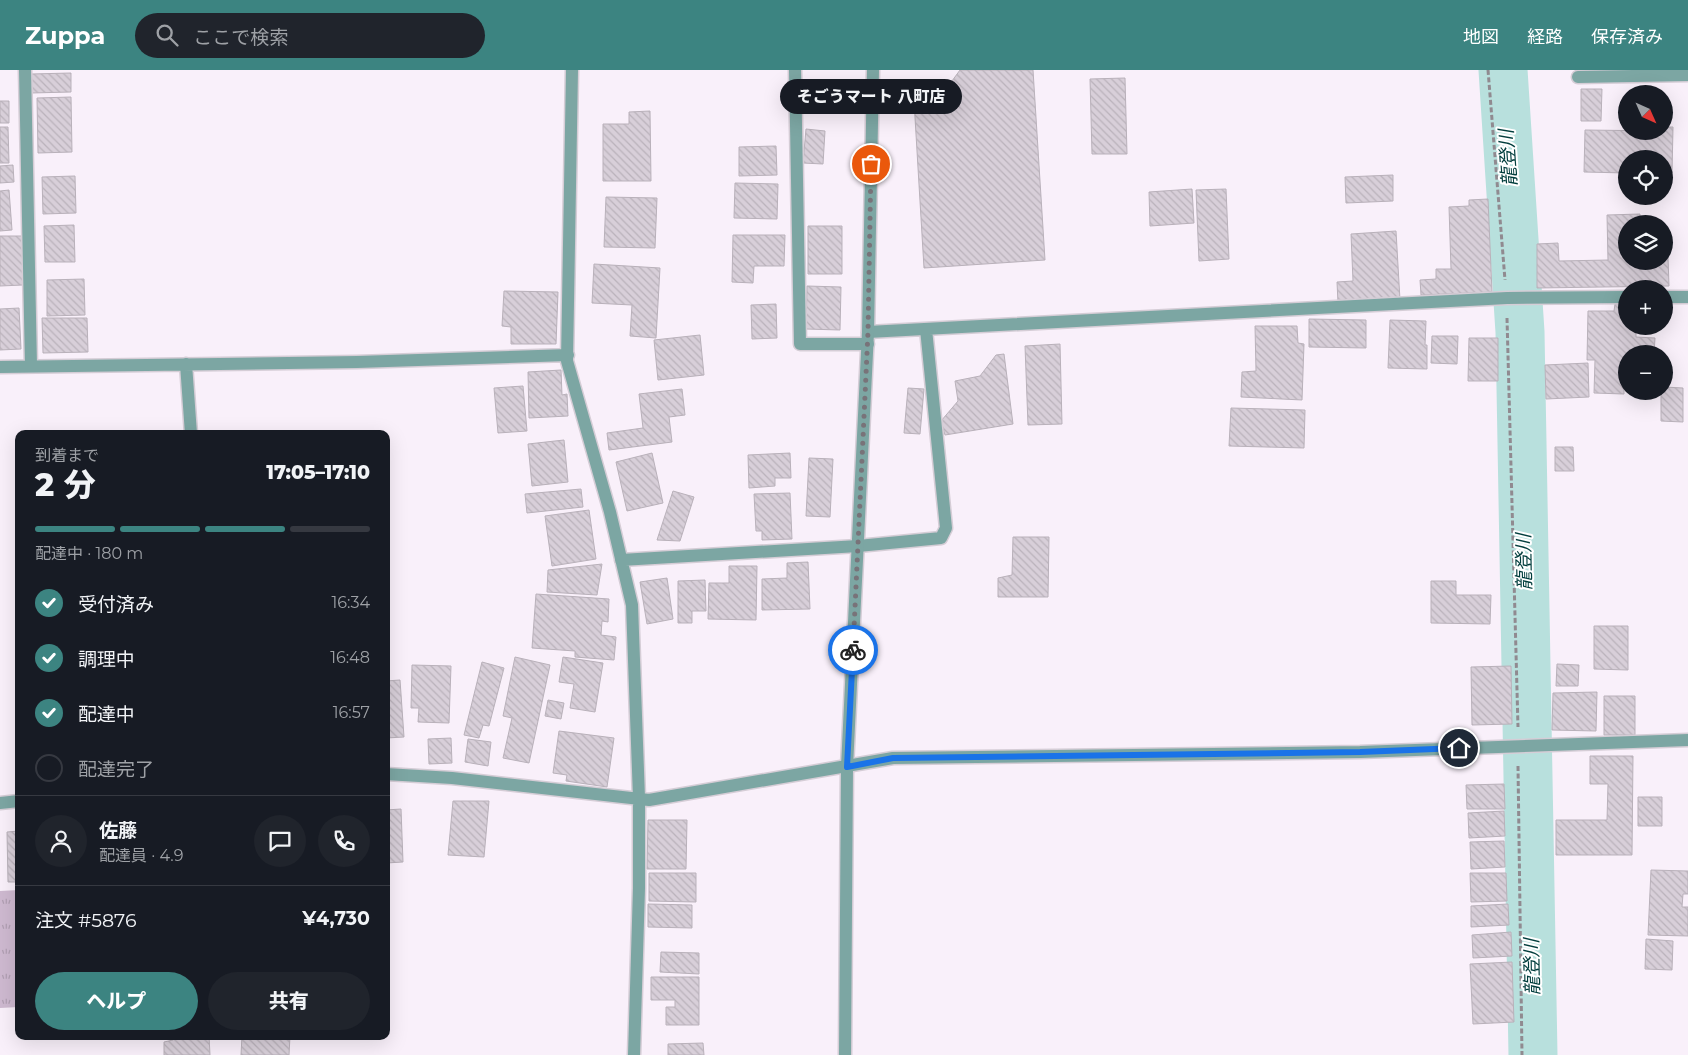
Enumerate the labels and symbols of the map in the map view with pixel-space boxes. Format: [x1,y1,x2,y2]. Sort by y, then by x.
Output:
callout: そごうマート 八町店 [780,79,962,114]
north arrow [1618,85,1672,140]
water label: 龍登川 [1494,127,1521,187]
pin [850,143,892,185]
water label: 龍登川 [1512,531,1536,591]
courier [828,625,878,675]
pin [1438,727,1480,769]
water label: 龍登川 [1520,936,1544,996]

